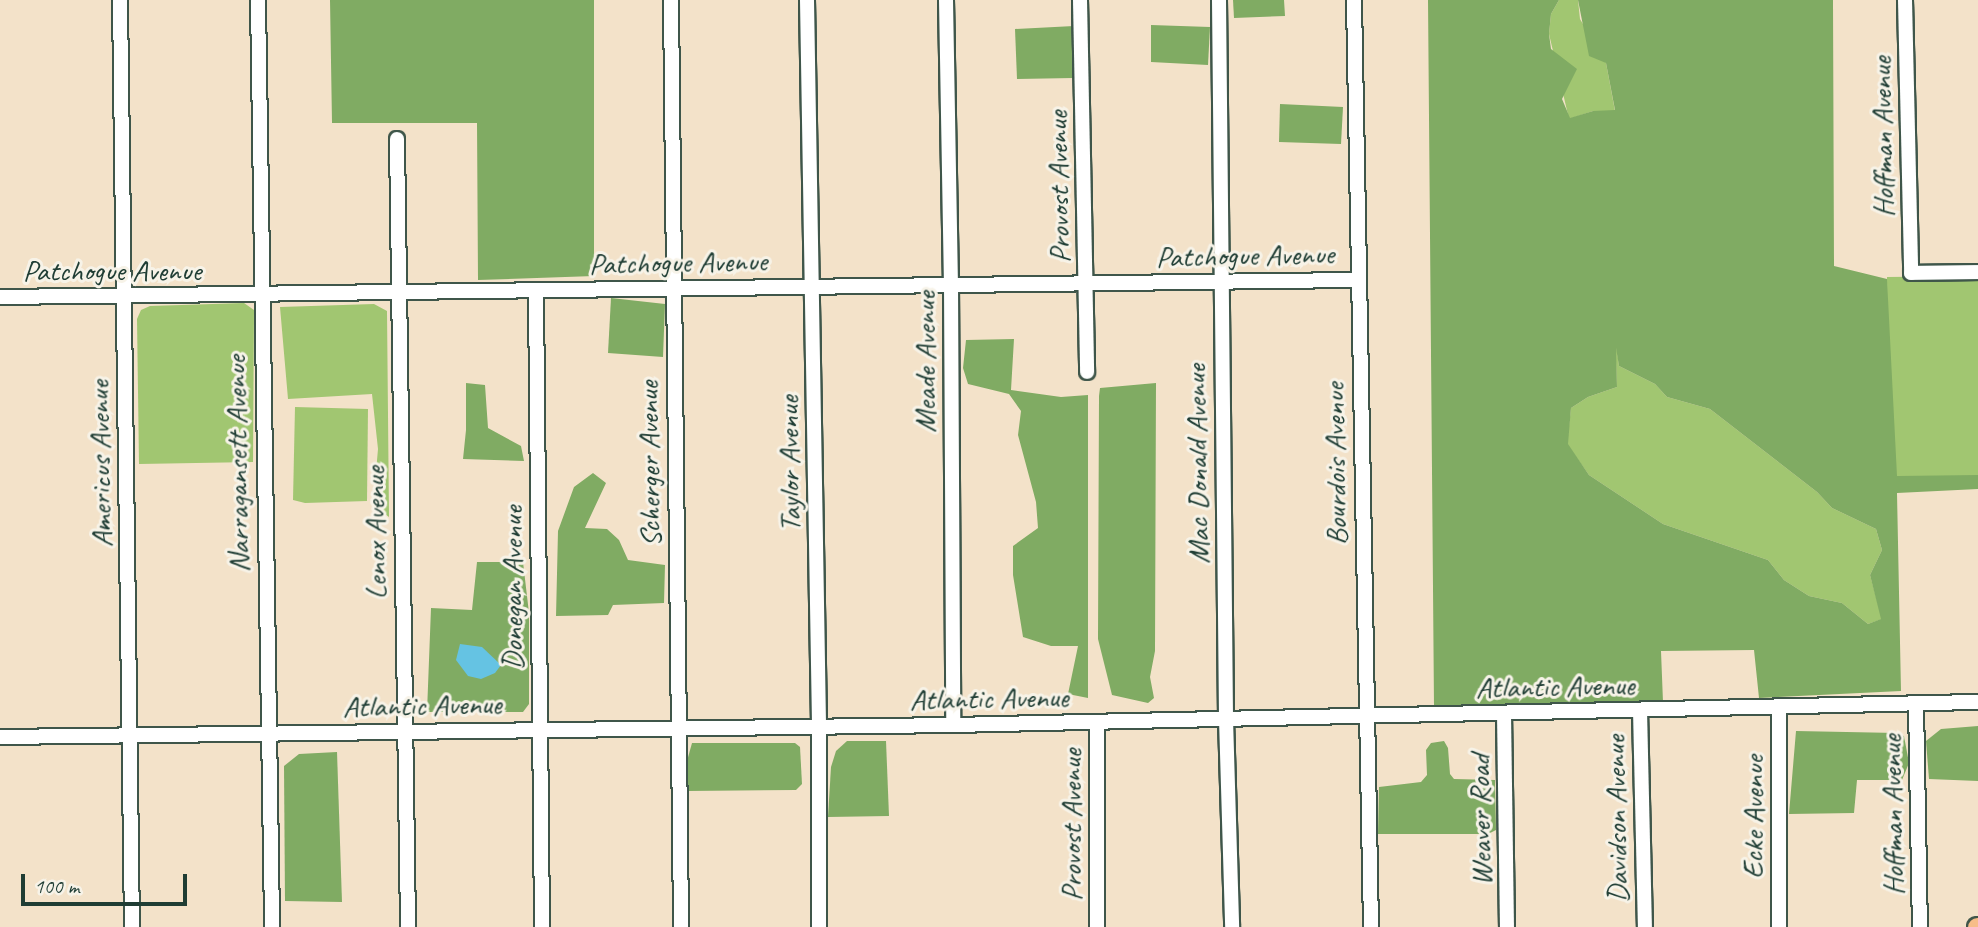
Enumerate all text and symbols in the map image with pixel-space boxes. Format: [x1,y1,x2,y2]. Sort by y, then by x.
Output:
street label: Hoffman Avenue [1863,56,1901,218]
street label: Provost Avenue [1039,111,1077,263]
street label: Patchogue Avenue [1156,235,1334,275]
street label: Patchogue Avenue [589,242,767,282]
street label: Patchogue Avenue [23,252,201,288]
street label: Meade Avenue [907,291,943,433]
street label: Narragansett Avenue [217,355,257,573]
street label: Mac Donald Avenue [1177,364,1217,564]
street label: Americus Avenue [81,380,119,548]
street label: Scherger Avenue [630,381,668,547]
street label: Bourdois Avenue [1316,382,1354,546]
street label: Taylor Avenue [770,395,808,533]
street label: Lenox Avenue [356,466,394,600]
street label: Donegan Avenue [494,506,530,670]
street label: Atlantic Avenue [1475,667,1635,705]
street label: Atlantic Avenue [909,679,1069,717]
street label: Atlantic Avenue [342,686,502,724]
street label: Hoffman Avenue [1873,734,1911,896]
street label: Davidson Avenue [1597,735,1635,903]
street label: Provost Avenue [1053,749,1089,901]
street label: Weaver Road [1461,754,1499,886]
street label: Ecke Avenue [1735,755,1771,879]
scale bar [24,860,191,904]
text: 100 m [34,873,79,899]

